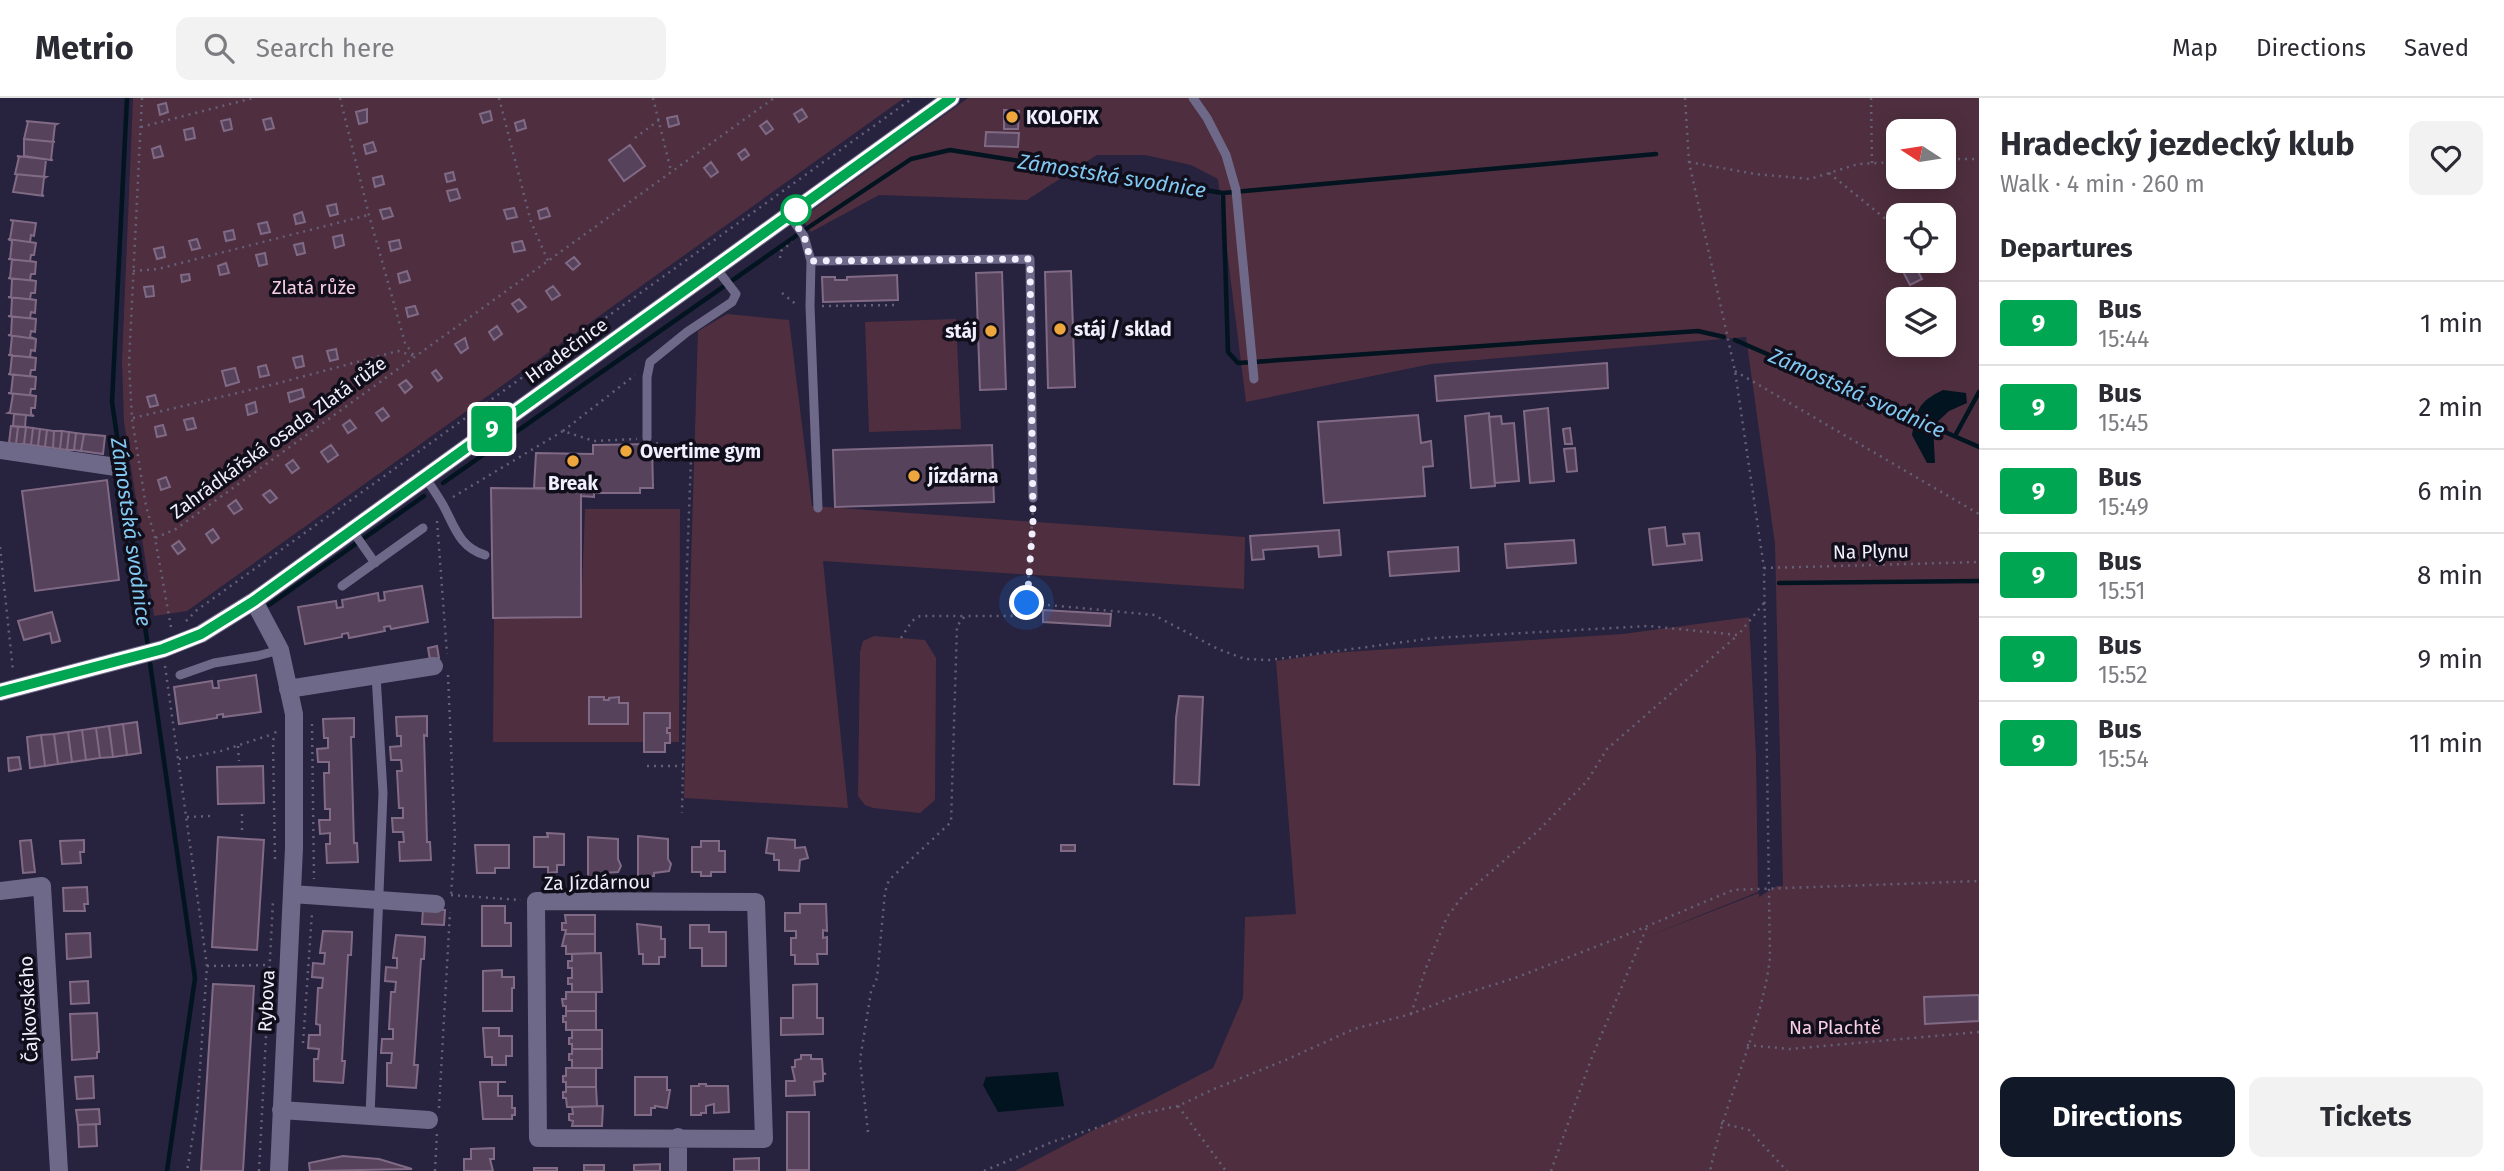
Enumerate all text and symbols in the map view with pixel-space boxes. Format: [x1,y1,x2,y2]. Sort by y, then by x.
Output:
search box [176,17,666,80]
text: Metrio [35,28,134,68]
icon: search [200,29,238,67]
text: Search here [256,33,395,64]
text: Map [2172,34,2218,62]
text: Directions [2256,34,2366,62]
text: Saved [2404,34,2469,62]
place label: KOLOFIX [1026,106,1100,129]
marker: KOLOFIX [1004,109,1020,125]
north arrow [1886,119,1956,189]
map controls [1886,119,1956,357]
button: heart [2409,121,2483,195]
text: Hradecký jezdecký klub [2000,124,2355,164]
water label: Zámostská svodnice [1015,148,1208,204]
text: Walk · 4 min · 260 m [2000,170,2205,198]
unlabelled marker [781,195,811,225]
button: locate [1886,203,1956,273]
text: Departures [2000,233,2133,264]
park label: Zlatá růže [272,276,356,299]
button: layers [1886,287,1956,357]
text: Bus [2098,294,2141,325]
text: 1 min [2420,308,2483,339]
text: 9 [2032,309,2045,337]
street label: Hradečnice [521,313,612,388]
place label: stáj / sklad [1074,318,1172,341]
place label: stáj [945,320,977,343]
marker: stáj / sklad [1052,321,1068,337]
marker: stáj [983,323,999,339]
text: 15:44 [2098,325,2149,353]
water label: Zámostská svodnice [1764,342,1949,444]
street label: Zahrádkářská osada Zlatá růže [166,351,391,524]
text: Bus [2098,378,2141,409]
text: 2 min [2418,392,2483,423]
text: 9 [2032,393,2045,421]
line badge: 9 [469,406,515,452]
text: 15:45 [2098,409,2148,437]
text: 9 [485,415,499,443]
water label: Zámostská svodnice [105,435,157,628]
place label: Overtime gym [640,440,761,463]
marker: Overtime gym [618,443,634,459]
marker: Break [565,453,581,469]
text: Bus [2098,462,2141,493]
place label: jízdárna [927,465,998,488]
marker: jízdárna [906,468,922,484]
place label: Break [548,472,598,495]
text: 6 min [2417,476,2483,507]
text: 9 [2032,477,2045,505]
text: 15:49 [2098,493,2149,521]
street label: Na Plynu [1833,539,1909,564]
text: Bus [2098,546,2141,577]
text: 8 min [2417,560,2483,591]
text: 9 [2032,561,2045,589]
text: 15:51 [2098,577,2145,605]
your location [1009,585,1044,620]
text: Bus [2098,630,2141,661]
text: 9 min [2418,644,2483,675]
text: 9 [2032,645,2045,673]
text: 15:52 [2098,661,2148,689]
text: Bus [2098,714,2141,745]
text: 11 min [2409,728,2483,759]
text: 9 [2032,729,2045,757]
text: 15:54 [2098,745,2149,773]
street label: Za Jízdárnou [543,870,651,895]
street label: Čajkovského [14,955,43,1063]
street label: Rybova [253,969,280,1033]
park label: Na Plachtě [1789,1016,1881,1039]
button: Directions [2000,1077,2235,1157]
button: Tickets [2249,1077,2483,1157]

